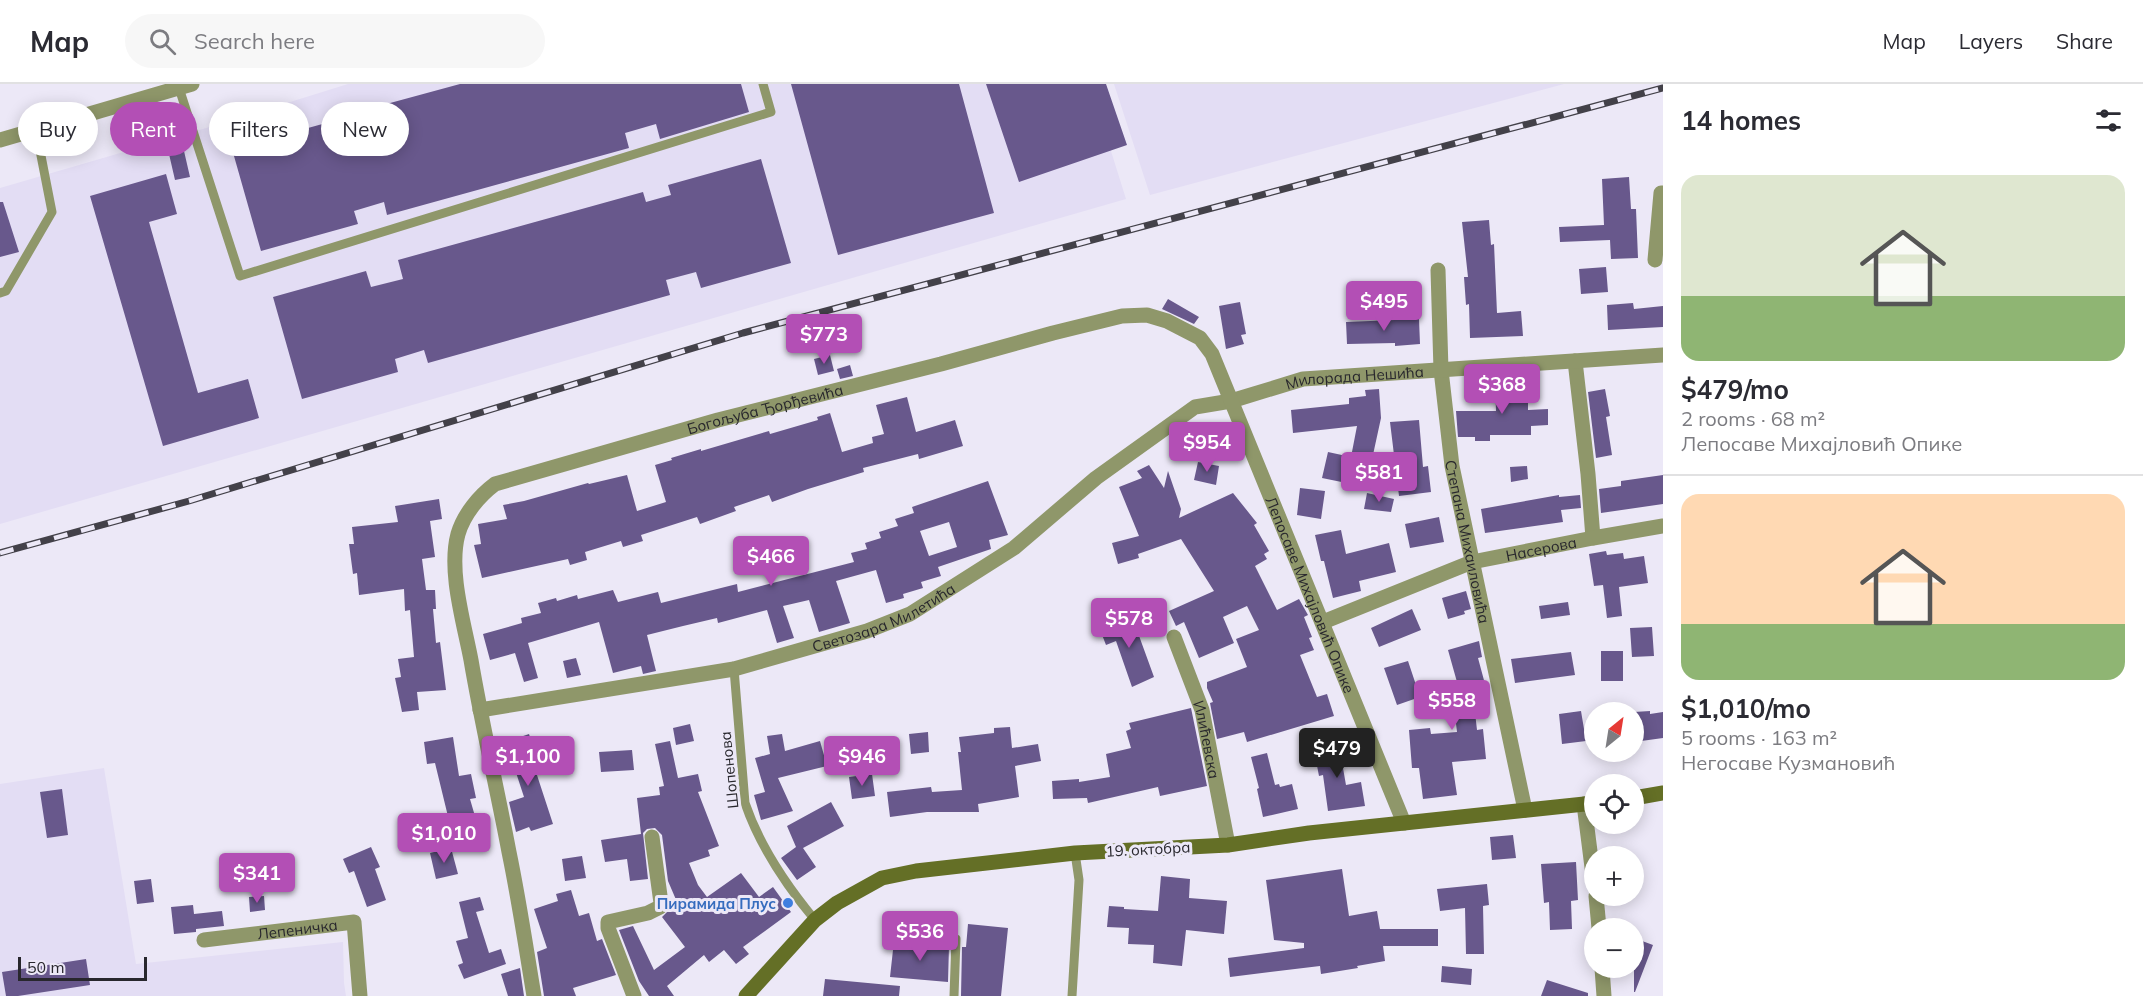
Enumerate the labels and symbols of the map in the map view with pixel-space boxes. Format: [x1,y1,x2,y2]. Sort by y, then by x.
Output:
pin: $495 [1348,281,1420,332]
pin: $773 [788,314,860,365]
street label: Милорада Нешића [1283,361,1424,393]
pin: $368 [1466,364,1538,415]
street label: Богољуба Ђорђевића [685,380,845,438]
pin: $954 [1171,422,1243,473]
pin: $581 [1343,452,1415,503]
street label: Степана Михаиловића [1442,459,1495,625]
street label: Лепосаве Михајловић Опике [1262,493,1359,696]
street label: Насерова [1504,532,1578,565]
pin: $466 [735,536,807,587]
street label: Светозара Милетића [810,578,958,656]
pin: $578 [1093,598,1165,649]
pin: $558 [1416,680,1488,731]
street label: Илићевска [1190,697,1224,780]
north arrow [1584,702,1644,762]
pin: $479 [1301,728,1373,779]
street label: Шопенова [716,731,742,809]
pin: $1,100 [479,736,577,787]
pin: $946 [826,736,898,787]
pin: $1,010 [395,813,493,864]
street label: 19. октобра [1105,837,1191,861]
pin: $341 [221,853,293,904]
place label: Пирамида Плус [657,894,776,913]
marker: Пирамида Плус [781,896,795,910]
pin: $536 [884,911,956,962]
street label: Лепеничка [256,915,338,943]
scale bar [18,954,147,982]

